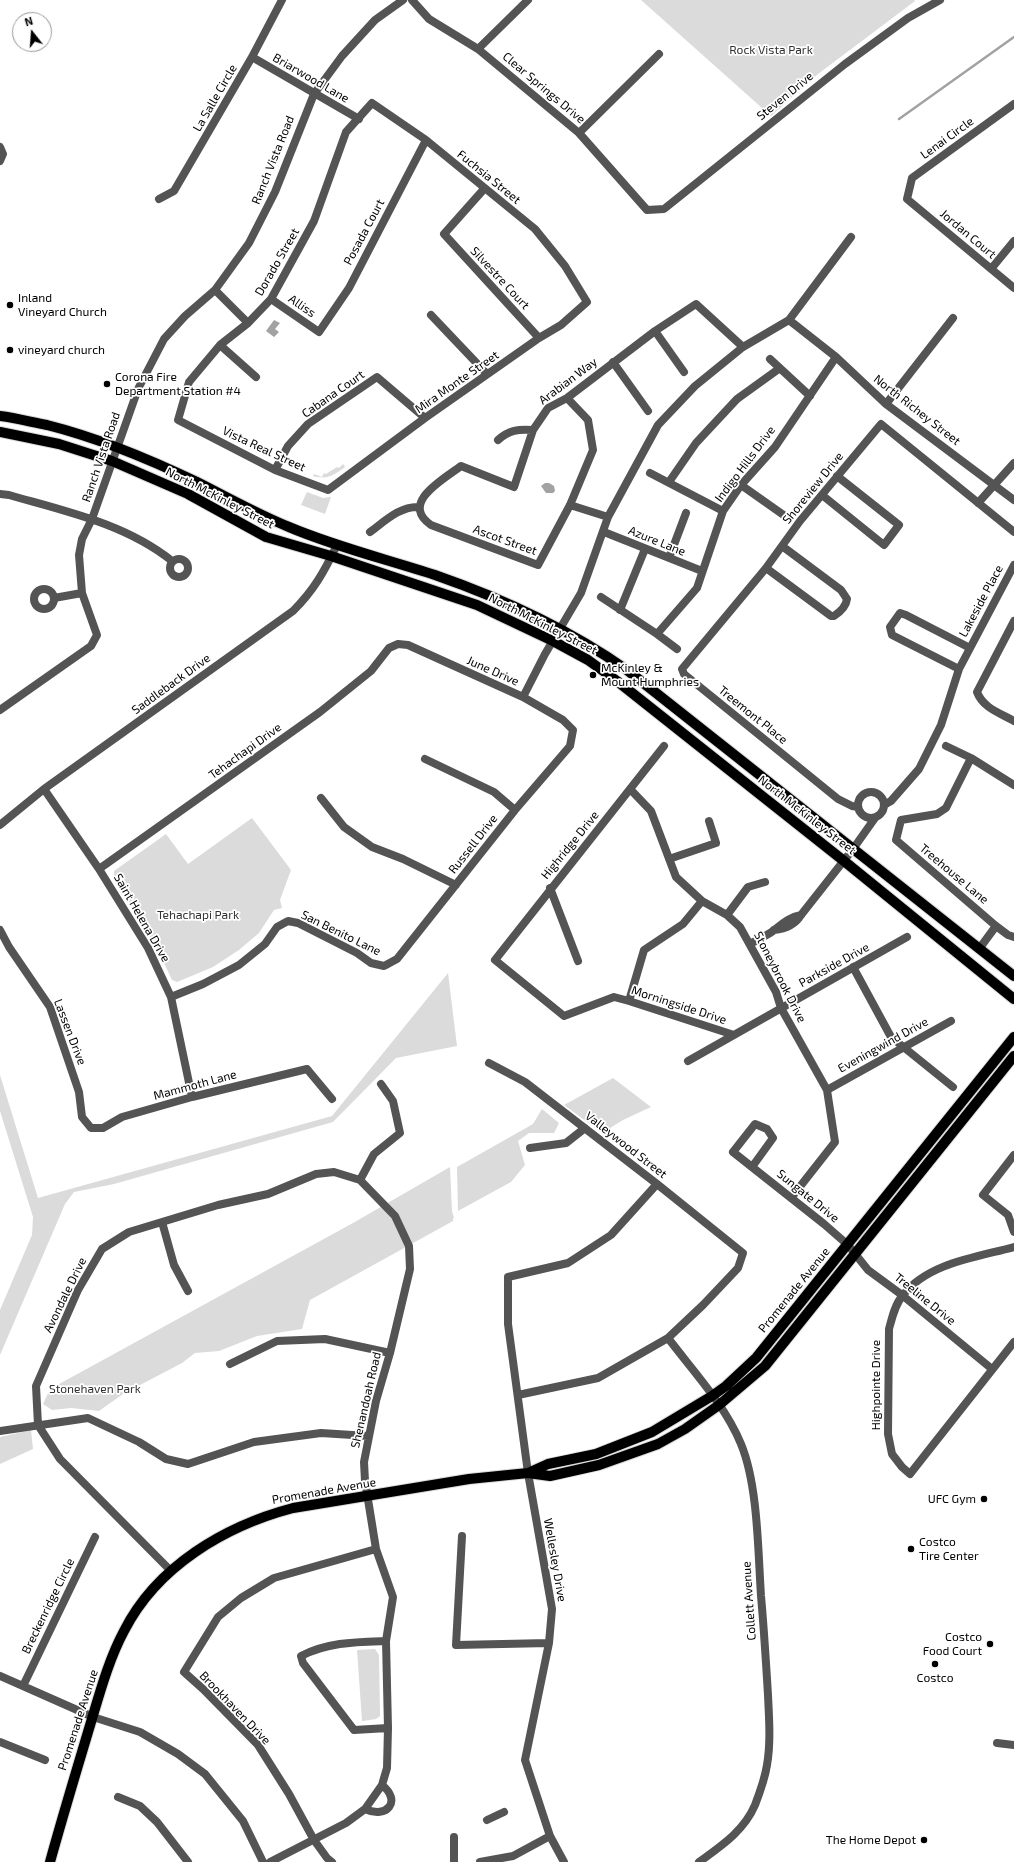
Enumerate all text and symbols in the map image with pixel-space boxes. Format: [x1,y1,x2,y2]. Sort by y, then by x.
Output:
north arrow [12,12,52,52]
text: N [23,14,34,28]
park label: Rock Vista Park [729,43,813,57]
street label: Clear Springs Drive [500,49,588,127]
street label: Briarwood Lane [270,50,352,106]
street label: La Salle Circle [190,62,240,134]
street label: Steven Drive [754,69,816,123]
street label: Ranch Vista Road [249,114,297,206]
street label: Lenai Circle [918,114,976,162]
street label: Fuchsia Street [454,147,524,207]
street label: Posada Court [341,197,387,267]
street label: Jordan Court [937,206,999,262]
street label: Dorado Street [252,226,302,298]
street label: Silvestre Court [467,244,533,312]
place label: Inland Vineyard Church [18,291,107,319]
street label: Alliss [286,292,318,320]
marker: Inland Vineyard Church [5,300,15,310]
place label: vineyard church [18,343,105,357]
marker: vineyard church [5,345,15,355]
street label: Mira Monte Street [412,348,502,416]
street label: Arabian Way [536,354,600,408]
street label: Cabana Court [299,367,367,421]
place label: Corona Fire Department Station #4 [115,370,241,398]
street label: North Richey Street [871,372,963,448]
marker: Corona Fire Department Station #4 [102,379,112,389]
street label: Ranch Vista Road [79,410,123,504]
street label: Vista Real Street [220,423,308,475]
street label: Indigo Hills Drive [712,423,778,505]
street label: Shoreview Drive [780,449,846,527]
street label: North McKinley Street [163,464,277,532]
street label: Ascot Street [471,522,539,558]
street label: Azure Lane [626,523,688,559]
street label: Lakeside Place [956,562,1006,640]
street label: North McKinley Street [486,590,600,658]
street label: Saddleback Drive [129,651,213,717]
street label: June Drive [465,653,521,689]
place label: McKinley & Mount Humphries [601,661,699,689]
marker: McKinley & Mount Humphries [588,670,598,680]
street label: Treemont Place [716,683,790,747]
street label: Tehachapi Drive [206,720,284,782]
street label: North McKinley Street [755,772,859,858]
street label: Highridge Drive [538,808,602,882]
street label: Russell Drive [445,812,501,876]
street label: Treehouse Lane [917,841,991,907]
street label: Saint Helena Drive [111,871,173,965]
street label: San Benito Lane [299,907,383,959]
park label: Tehachapi Park [157,908,239,922]
street label: Stoneybrook Drive [751,929,809,1025]
street label: Parkside Drive [796,940,872,990]
street label: Morningside Drive [630,983,728,1027]
street label: Lassen Drive [51,997,89,1067]
street label: Eveningwind Drive [835,1014,931,1076]
street label: Mammoth Lane [152,1067,238,1103]
street label: Valleywood Street [582,1109,670,1181]
street label: Sungate Drive [774,1167,842,1225]
street label: Promenade Avenue [755,1245,833,1335]
street label: Avondale Drive [41,1255,89,1335]
street label: Treeline Drive [892,1270,958,1328]
street label: Highpointe Drive [869,1340,883,1430]
street label: Shenandoah Road [348,1351,384,1449]
park label: Stonehaven Park [49,1382,141,1396]
street label: Promenade Avenue [271,1475,377,1507]
place label: UFC Gym [928,1492,976,1506]
marker: UFC Gym [979,1494,989,1504]
street label: Wellesley Drive [541,1517,569,1603]
place label: Costco Tire Center [919,1535,979,1563]
marker: Costco Tire Center [906,1544,916,1554]
street label: Breckenridge Circle [19,1556,77,1656]
street label: Collett Avenue [739,1561,759,1641]
place label: Costco Food Court [923,1630,982,1658]
marker: Costco Food Court [985,1639,995,1649]
marker: Costco [930,1659,940,1669]
street label: Promenade Avenue [55,1668,101,1772]
street label: Brookhaven Drive [196,1668,274,1748]
place label: Costco [917,1671,953,1685]
place label: The Home Depot [826,1833,916,1847]
marker: The Home Depot [919,1835,929,1845]

